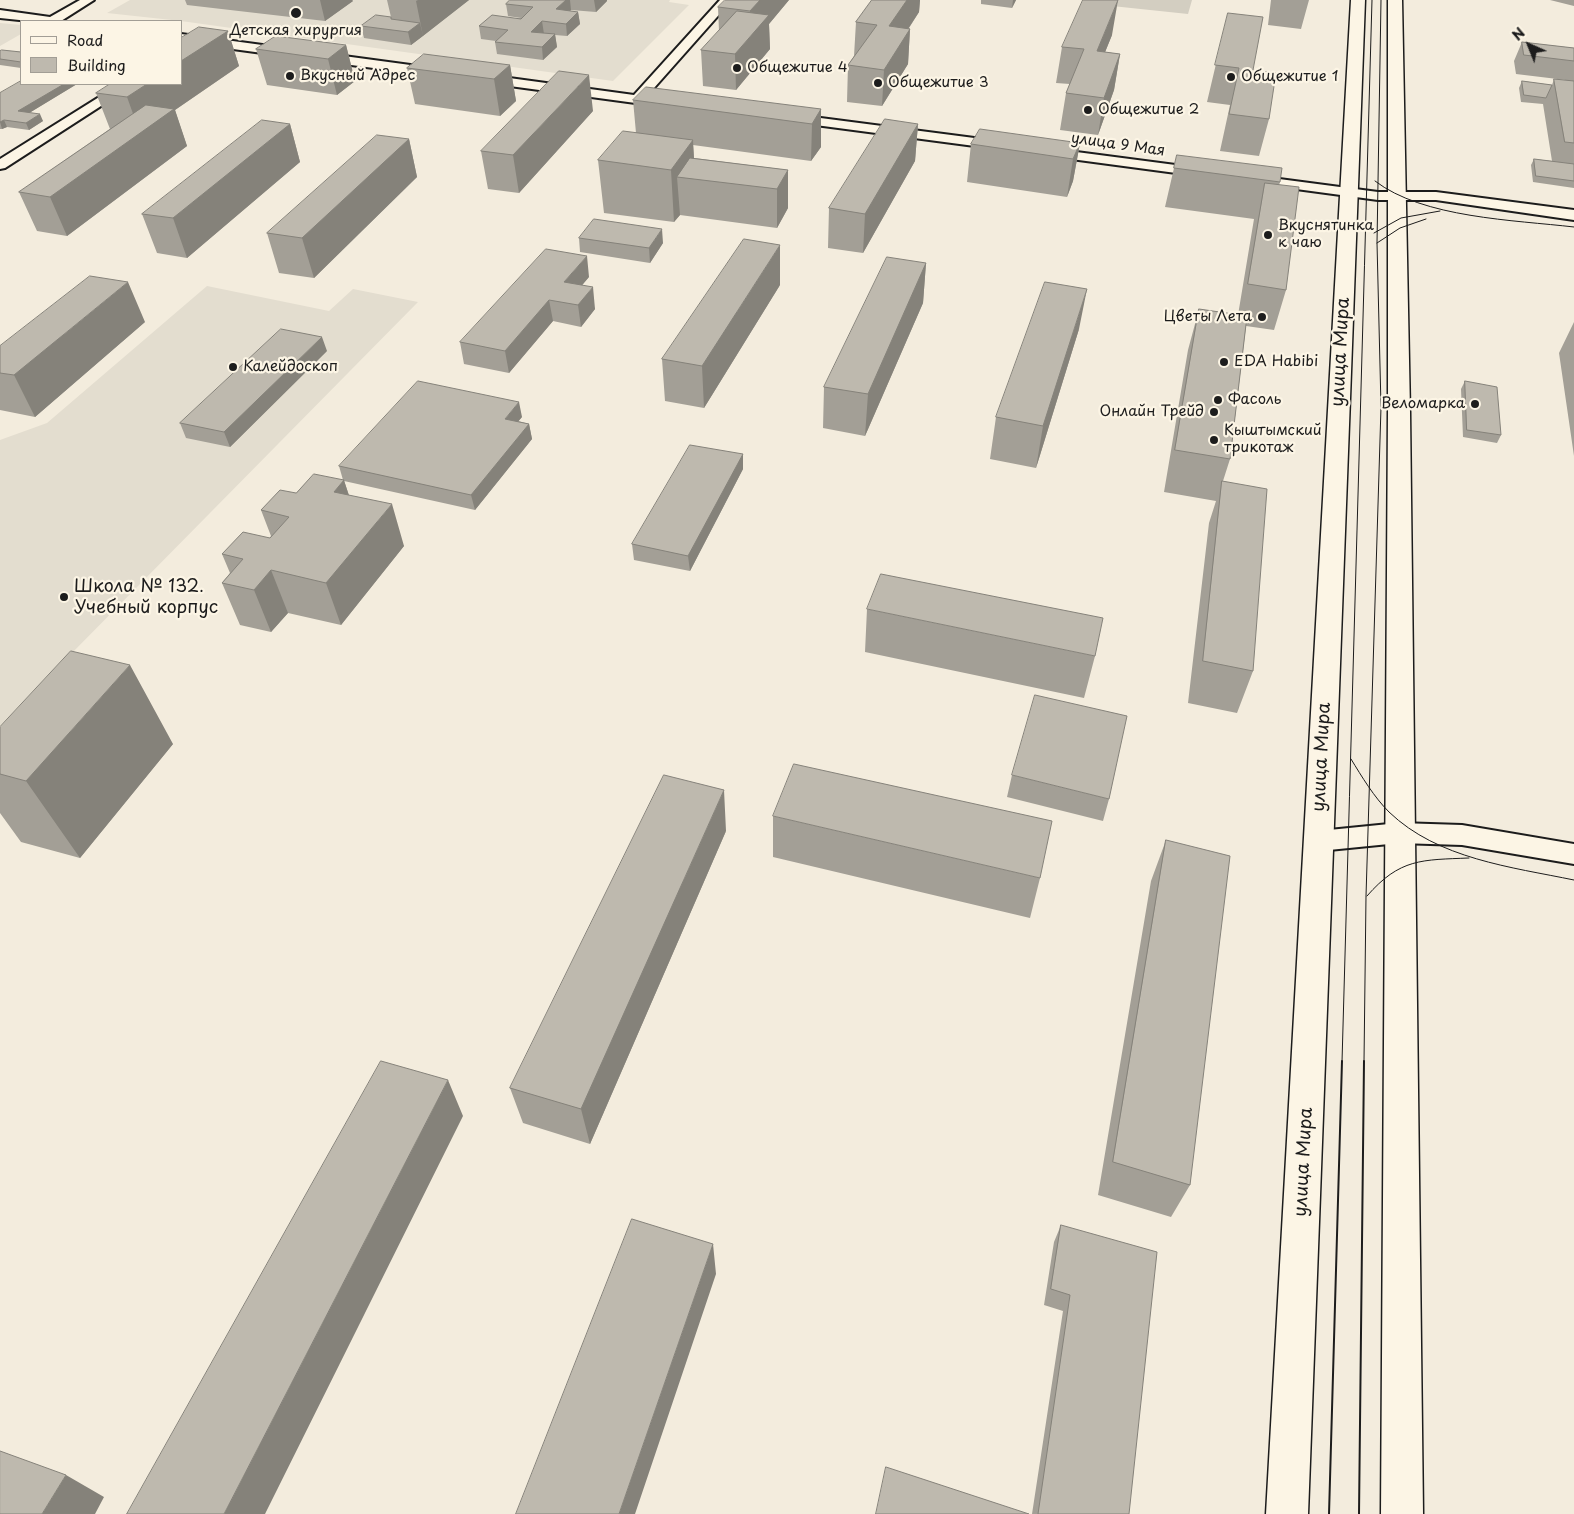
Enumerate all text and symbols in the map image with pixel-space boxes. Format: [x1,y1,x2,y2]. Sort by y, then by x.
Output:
marker: Детская хирургия [289,6,303,20]
legend [20,20,182,85]
north arrow [1504,20,1554,70]
place label: Детская хирургия [230,22,362,40]
text: N [1507,22,1530,45]
text: Road [67,28,103,51]
text: Building [67,53,126,76]
place label: Общежитие 4 [747,59,848,77]
marker: Общежитие 4 [731,62,743,74]
place label: Вкусный Адрес [300,67,415,85]
place label: Общежитие 1 [1241,68,1338,86]
marker: Вкусный Адрес [284,70,296,82]
marker: Общежитие 1 [1225,71,1237,83]
place label: Общежитие 3 [888,74,989,92]
marker: Общежитие 3 [872,77,884,89]
place label: Общежитие 2 [1098,101,1199,119]
marker: Общежитие 2 [1082,104,1094,116]
street label: улица 9 Мая [1070,129,1166,161]
place label: Вкуснятинка к чаю [1278,217,1374,252]
marker: Вкуснятинка к чаю [1262,229,1274,241]
street label: улица Мира [1327,297,1355,407]
place label: Цветы Лета [1164,308,1252,326]
marker: Цветы Лета [1256,311,1268,323]
place label: EDA Habibi [1234,353,1318,371]
marker: EDA Habibi [1218,356,1230,368]
place label: Калейдоскоп [243,358,338,376]
marker: Калейдоскоп [227,361,239,373]
place label: Фасоль [1228,391,1281,409]
marker: Фасоль [1212,394,1224,406]
place label: Веломарка [1381,395,1465,413]
marker: Веломарка [1469,398,1481,410]
place label: Онлайн Трейд [1100,403,1204,421]
marker: Онлайн Трейд [1208,406,1220,418]
place label: Кыштымский трикотаж [1224,422,1322,457]
marker: Кыштымский трикотаж [1208,434,1220,446]
place label: Школа № 132. Учебный корпус [74,576,218,618]
marker: Школа № 132. Учебный корпус [58,591,70,603]
street label: улица Мира [1308,702,1336,812]
street label: улица Мира [1290,1107,1318,1217]

